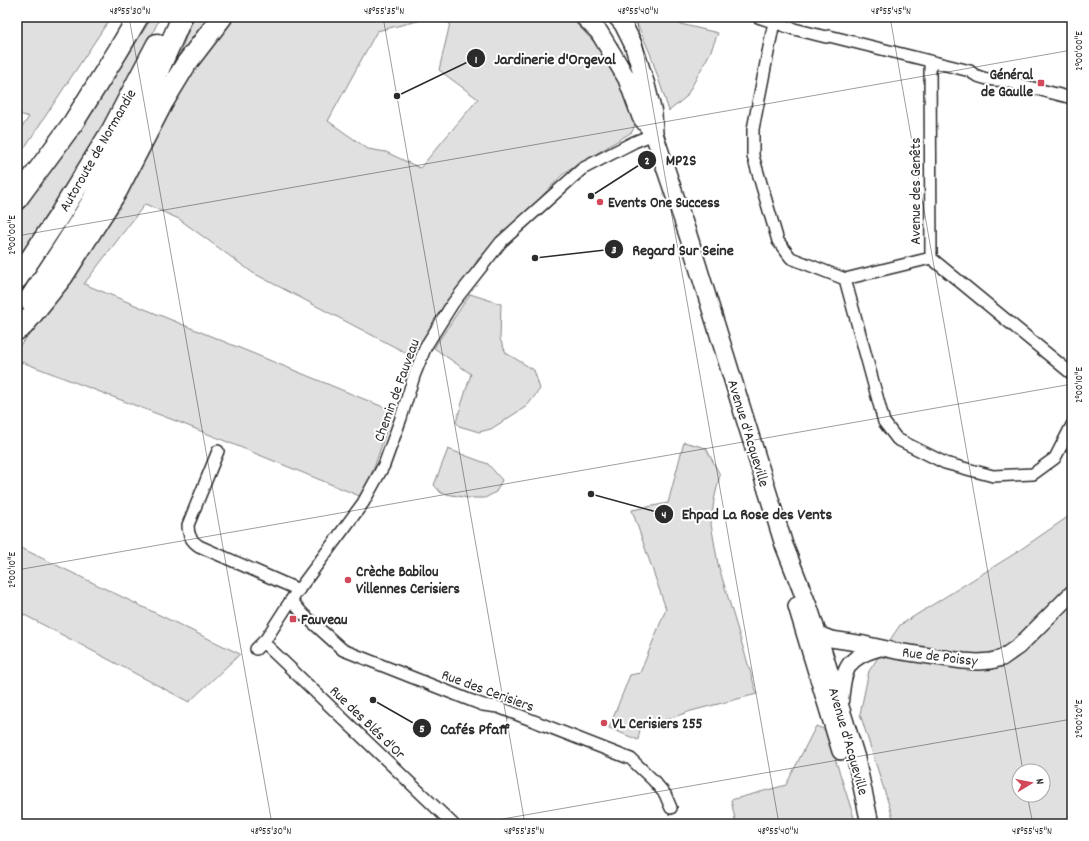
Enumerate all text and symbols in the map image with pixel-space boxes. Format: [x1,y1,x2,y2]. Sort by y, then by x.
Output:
text: 48°55'30"N [110,5,151,19]
text: 48°55'35"N [364,5,404,19]
text: 48°55'40"N [618,5,658,19]
text: 48°55'45"N [871,5,911,19]
text: 2°00'00"E [1073,31,1087,71]
callout: Jardinerie d'Orgeval [466,44,624,72]
text: Jardinerie d'Orgeval [494,49,616,72]
text: 1 [475,52,478,69]
place label: Général de Gaulle [981,65,1033,104]
marker: Général de Gaulle [1036,78,1046,88]
street label: Autoroute de Normandie [55,85,143,216]
street label: Avenue des Genêts [906,137,928,245]
callout: MP2S [637,146,704,174]
text: MP2S [666,150,696,173]
text: 2 [644,153,650,170]
place label: Events One Success [608,193,720,215]
marker: Events One Success [595,197,605,207]
text: 2°00'00"E [6,215,20,255]
callout: Regard Sur Seine [604,235,742,263]
text: Regard Sur Seine [632,240,734,263]
text: 3 [611,242,617,259]
street label: Chemin de Fauveau [369,336,427,445]
text: 2°00'10"E [1073,366,1087,403]
street label: Avenue d'Acqueville [720,377,774,490]
callout: Ehpad La Rose des Vents [654,500,841,528]
text: Ehpad La Rose des Vents [682,504,832,527]
text: 4 [662,507,667,524]
text: 2°00'10"E [6,551,20,588]
place label: Crèche Babilou Villennes Cerisiers [356,562,460,601]
marker: Crèche Babilou Villennes Cerisiers [343,575,353,585]
place label: Fauveau [301,610,348,632]
marker: Fauveau [288,614,298,624]
street label: Rue de Poissy [901,642,980,674]
street label: Rue des Cerisiers [438,665,537,719]
street label: Rue des Blés d'Or [324,681,410,766]
street label: Avenue d'Acqueville [821,685,873,798]
text: 2°00'20"E [1073,699,1087,738]
callout: Cafés Pfaff [412,714,518,742]
place label: VL Cerisiers 255 [612,714,703,736]
marker: VL Cerisiers 255 [599,718,609,728]
text: Cafés Pfaff [440,719,510,742]
text: 5 [419,721,425,738]
north arrow [1011,763,1051,803]
text: N [1031,778,1047,786]
text: 48°55'30"N [251,825,292,839]
text: 48°55'35"N [504,825,544,839]
text: 48°55'40"N [758,825,798,839]
text: 48°55'45"N [1012,825,1052,839]

